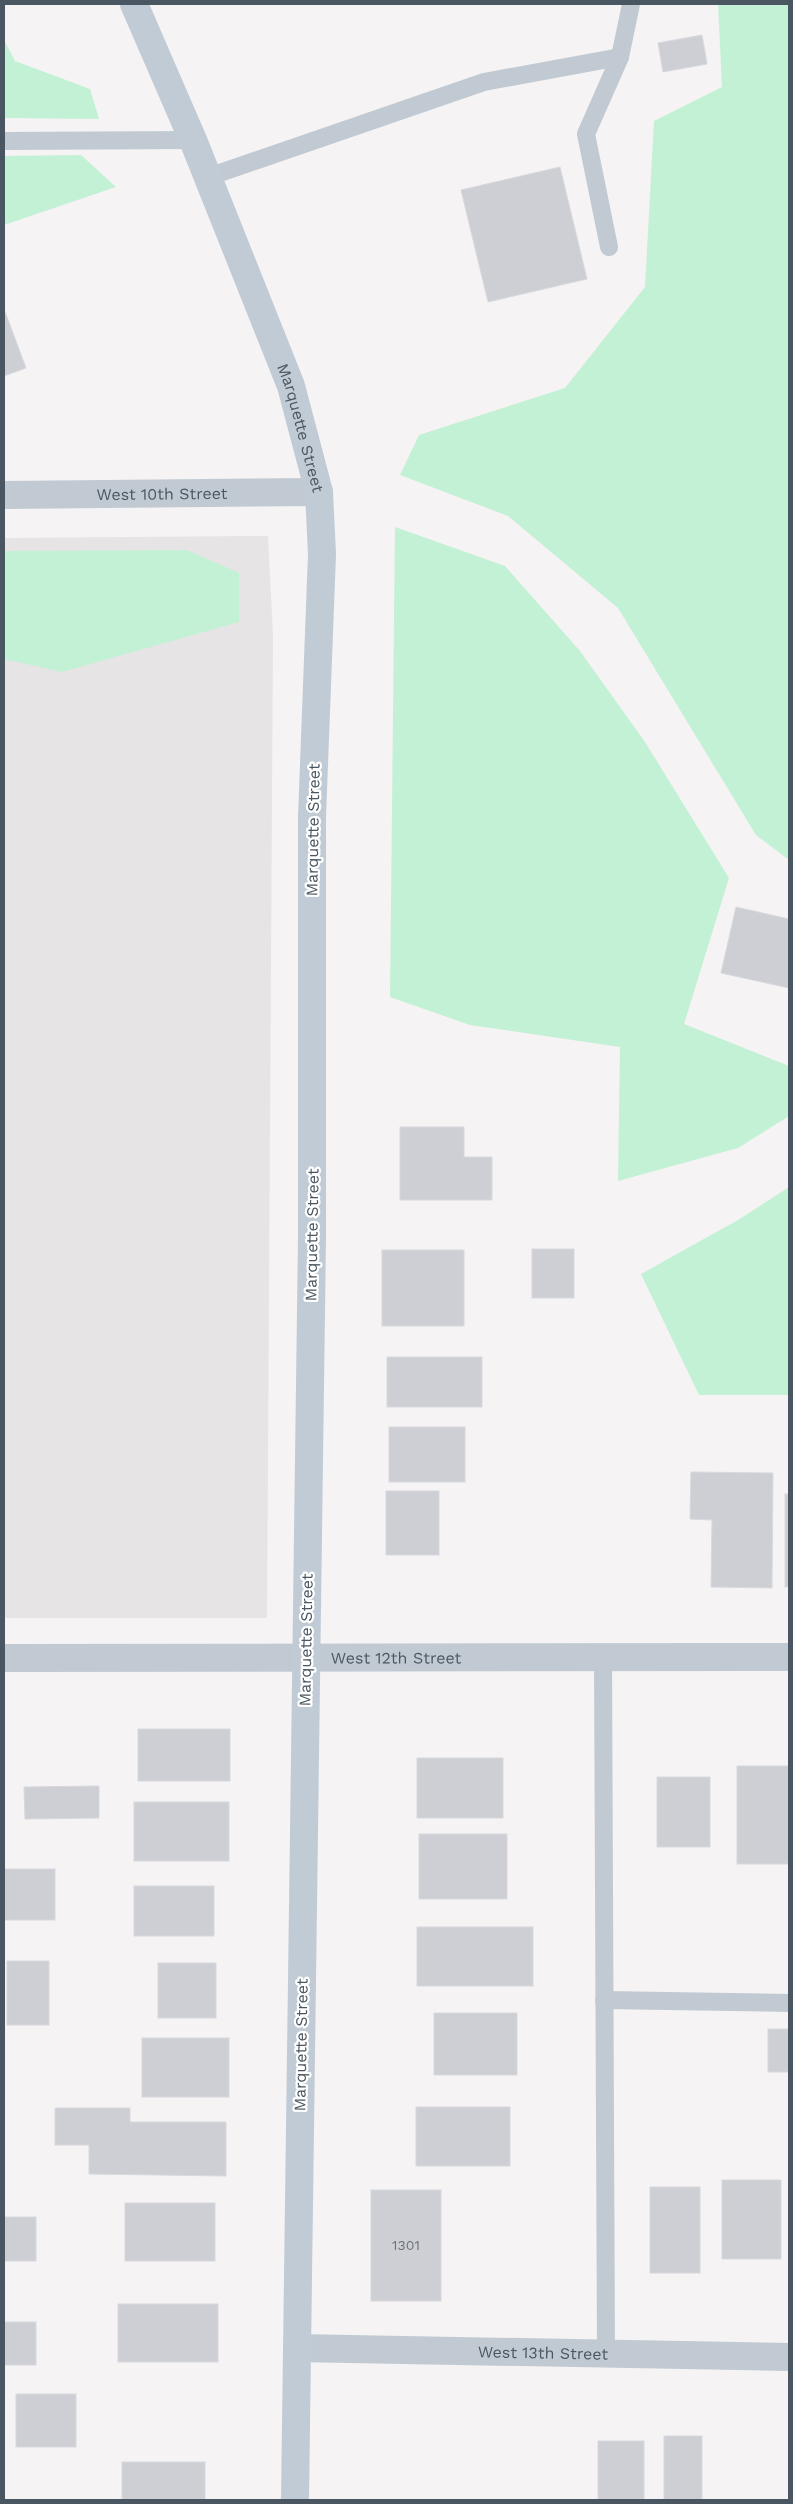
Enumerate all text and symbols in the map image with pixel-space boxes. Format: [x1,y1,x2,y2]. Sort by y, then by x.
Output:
street label: Marquette Street [273,361,328,495]
street label: West 10th Street [96,483,228,504]
street label: Marquette Street [302,763,324,897]
street label: Marquette Street [301,1168,323,1302]
street label: Marquette Street [295,1573,317,1707]
street label: West 12th Street [331,1648,461,1667]
street label: Marquette Street [290,1978,312,2112]
house number: 1301 [392,2237,420,2253]
street label: West 13th Street [478,2342,609,2363]

